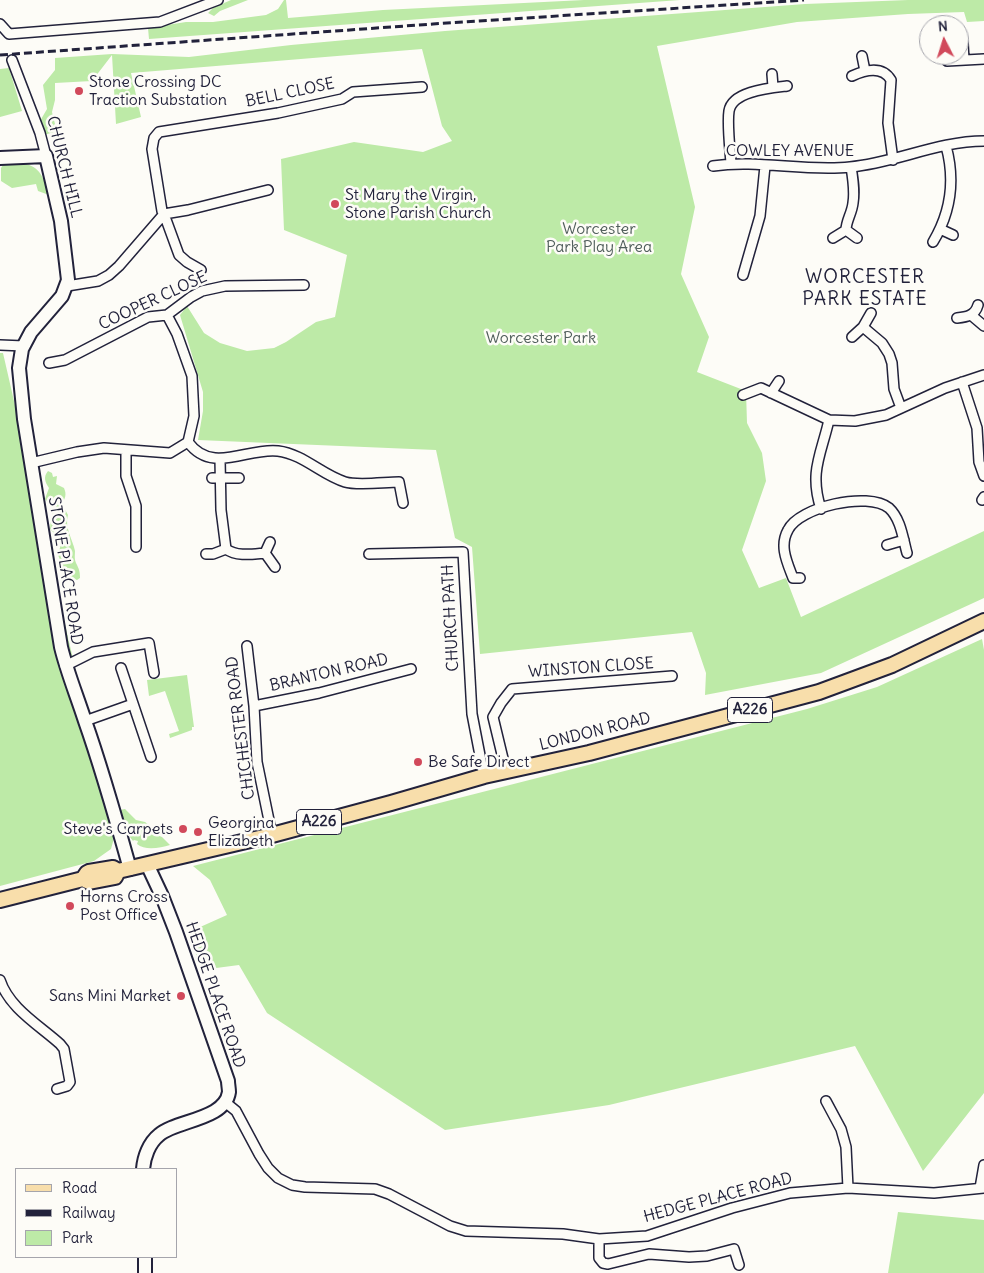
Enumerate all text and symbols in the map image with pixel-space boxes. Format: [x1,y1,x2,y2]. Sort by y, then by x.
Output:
north arrow [919,15,969,65]
text: N [937,17,948,35]
place label: Stone Crossing DC Traction Substation [89,72,227,110]
street label: BELL CLOSE [244,74,336,112]
marker: Stone Crossing DC Traction Substation [73,85,85,97]
street label: CHURCH HILL [42,114,86,220]
street label: COWLEY AVENUE [726,141,854,161]
place label: St Mary the Virgin, Stone Parish Church [345,185,491,223]
marker: St Mary the Virgin, Stone Parish Church [329,198,341,210]
park label: Worcester Park Play Area [546,219,652,257]
district label: WORCESTER PARK ESTATE [801,267,929,311]
street label: COOPER CLOSE [96,268,210,334]
park label: Worcester Park [486,328,596,348]
street label: STONE PLACE ROAD [44,496,86,646]
street label: CHURCH PATH [439,564,463,672]
street label: BRANTON ROAD [268,650,390,696]
street label: WINSTON CLOSE [528,654,654,682]
street label: CHICHESTER ROAD [223,655,259,801]
road number: A226 [728,698,772,722]
street label: LONDON ROAD [537,709,653,755]
place label: Be Safe Direct [428,752,529,772]
marker: Be Safe Direct [412,756,424,768]
road number: A226 [296,810,342,834]
place label: Georgina Elizabeth [208,813,274,851]
place label: Steve's Carpets [64,819,173,839]
marker: Steve's Carpets [177,823,189,835]
marker: Georgina Elizabeth [192,826,204,838]
place label: Horns Cross Post Office [80,887,168,925]
marker: Horns Cross Post Office [64,900,76,912]
street label: HEDGE PLACE ROAD [181,919,249,1071]
place label: Sans Mini Market [49,986,171,1006]
marker: Sans Mini Market [175,990,187,1002]
legend [15,1168,178,1258]
street label: HEDGE PLACE ROAD [641,1169,795,1227]
text: Road [62,1178,97,1197]
text: Railway [62,1203,116,1222]
text: Park [62,1228,93,1247]

